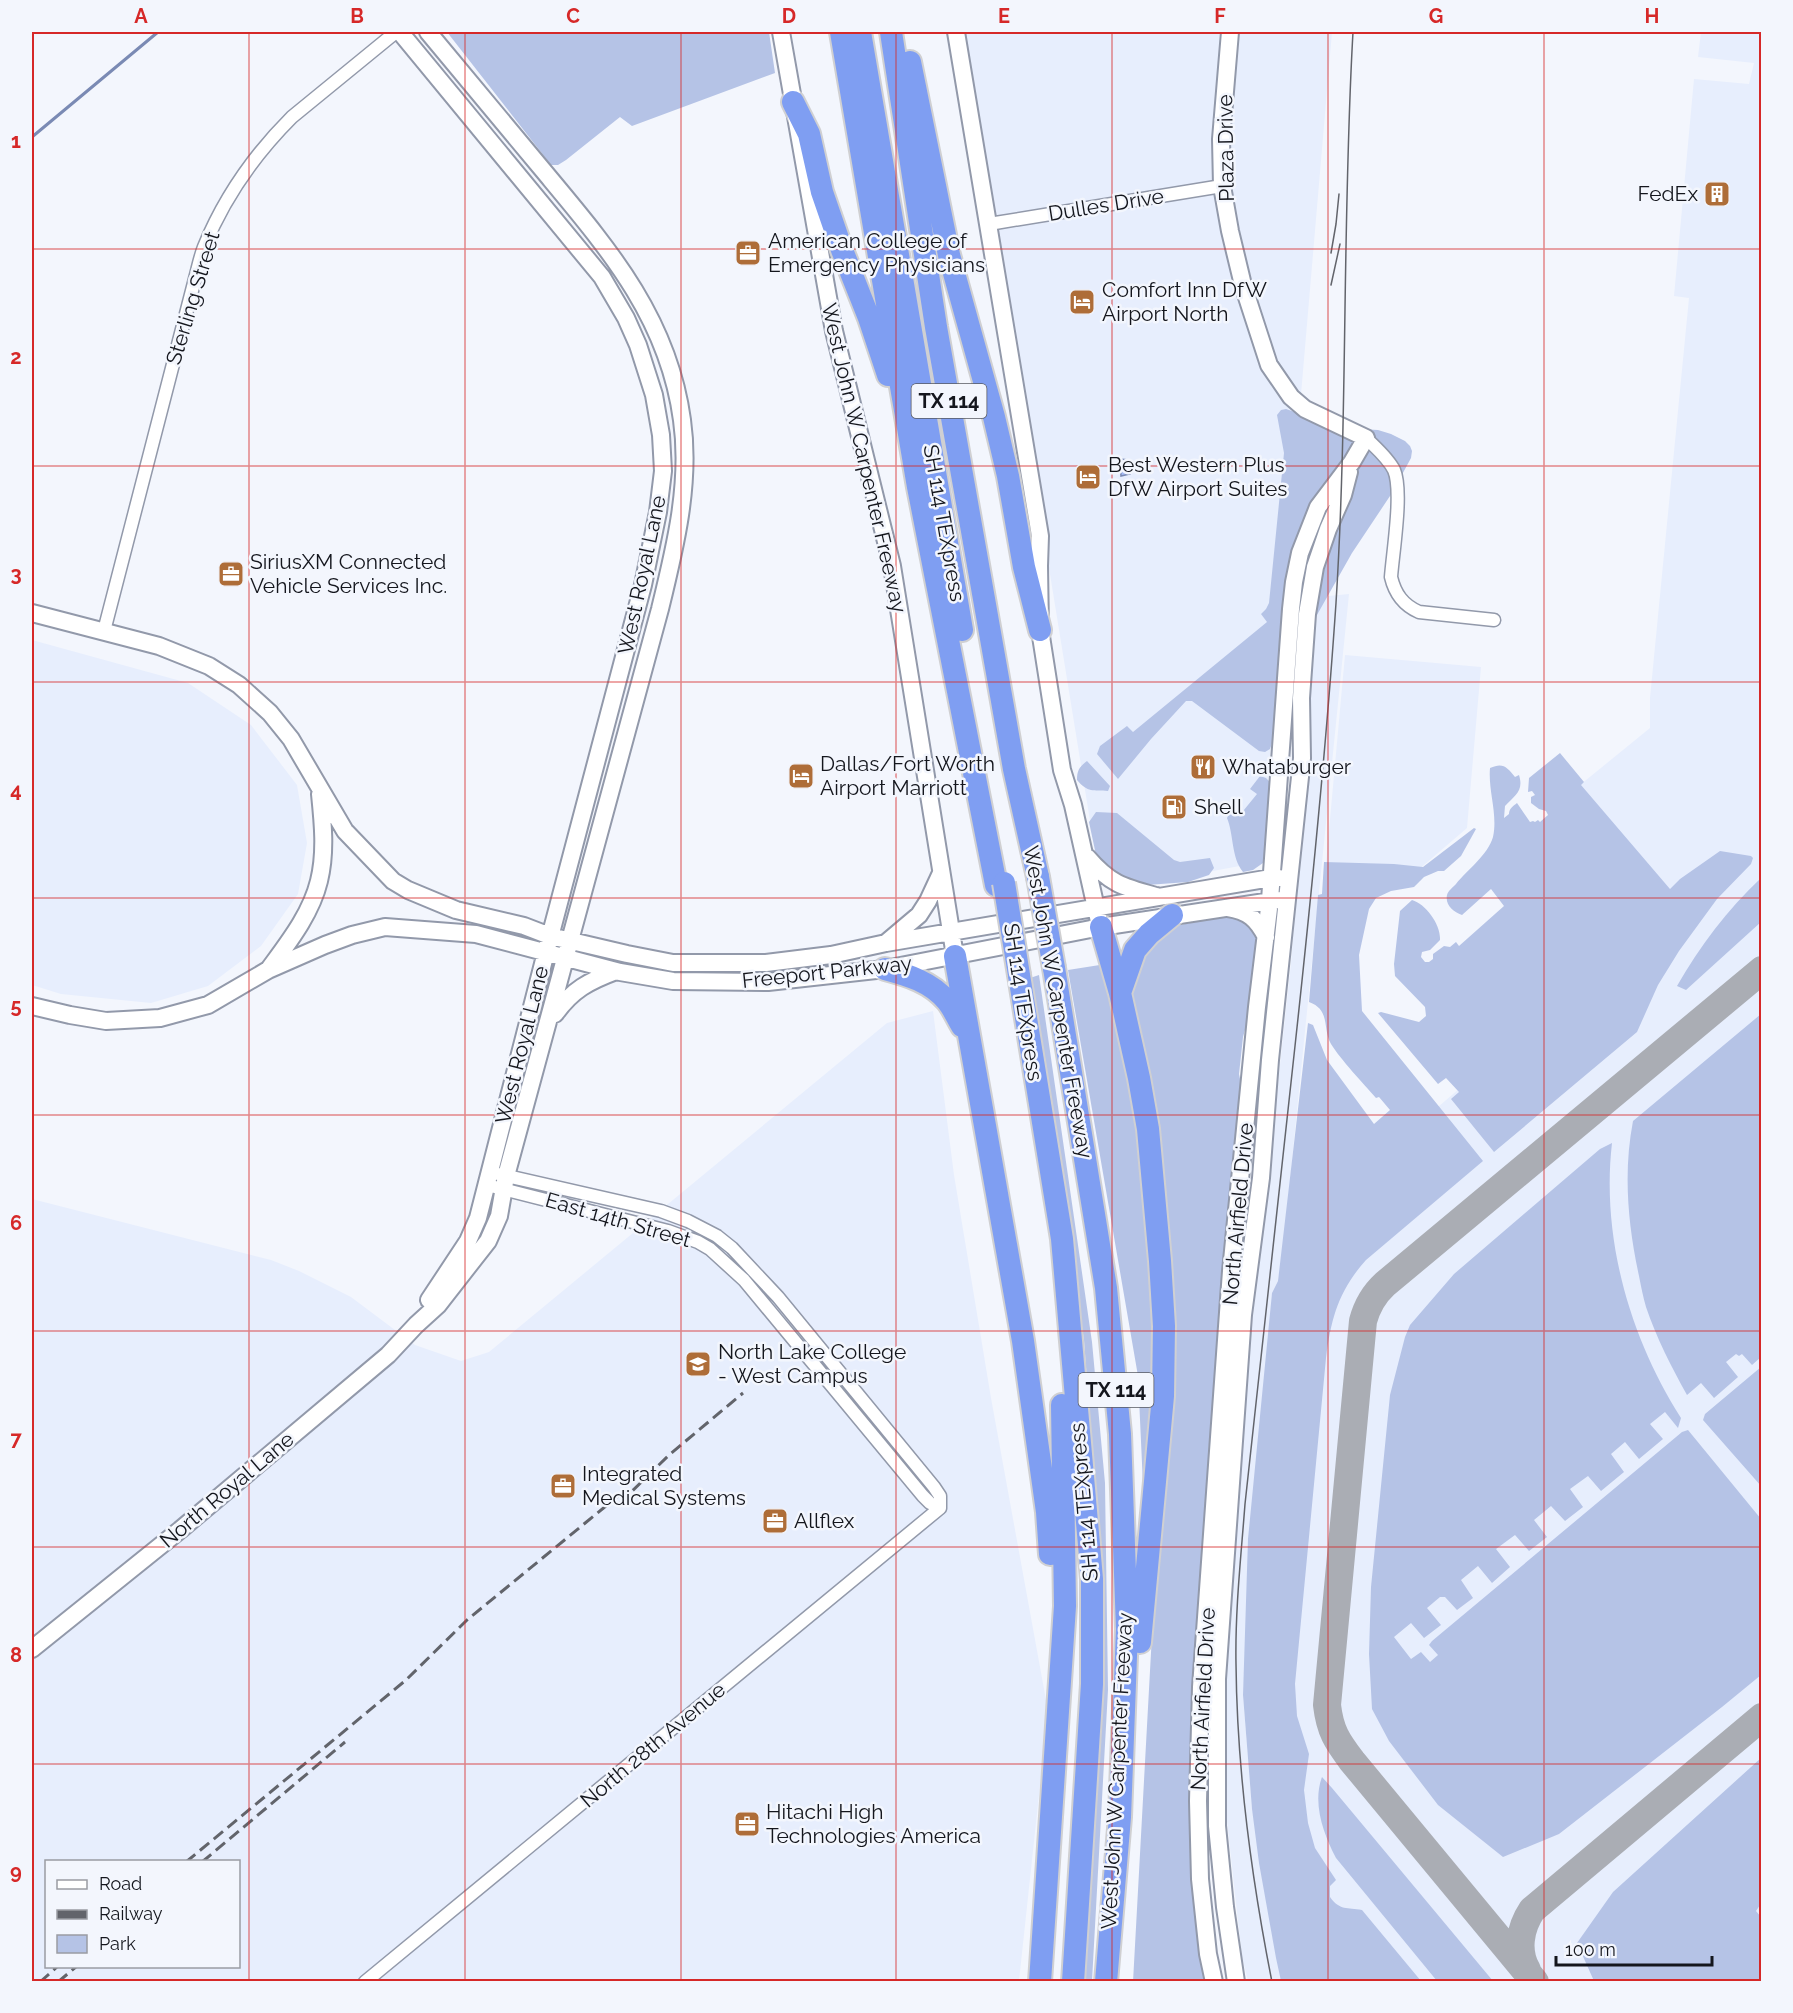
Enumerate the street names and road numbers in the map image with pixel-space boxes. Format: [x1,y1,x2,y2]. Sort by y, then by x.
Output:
street label: Plaza Drive [1212,94,1239,202]
street label: Dulles Drive [1046,183,1166,226]
street label: Sterling Street [160,228,225,368]
street label: West John W Carpenter Freeway [817,300,912,615]
road number: TX 114 [912,384,986,418]
street label: SH 114 TEXpress [918,442,971,603]
street label: West Royal Lane [612,493,671,657]
street label: West John W Carpenter Freeway [1019,844,1098,1160]
street label: SH 114 TEXpress [999,921,1048,1082]
street label: Freeport Parkway [741,950,913,993]
street label: West Royal Lane [490,963,553,1127]
street label: North Airfield Drive [1217,1122,1258,1306]
street label: East 14th Street [543,1187,694,1252]
road number: TX 114 [1078,1373,1154,1407]
street label: SH 114 TEXpress [1064,1422,1103,1582]
street label: North Royal Lane [155,1426,299,1553]
street label: North Airfield Drive [1185,1607,1220,1791]
street label: West John W Carpenter Freeway [1096,1612,1137,1930]
street label: North 28th Avenue [575,1677,730,1813]

